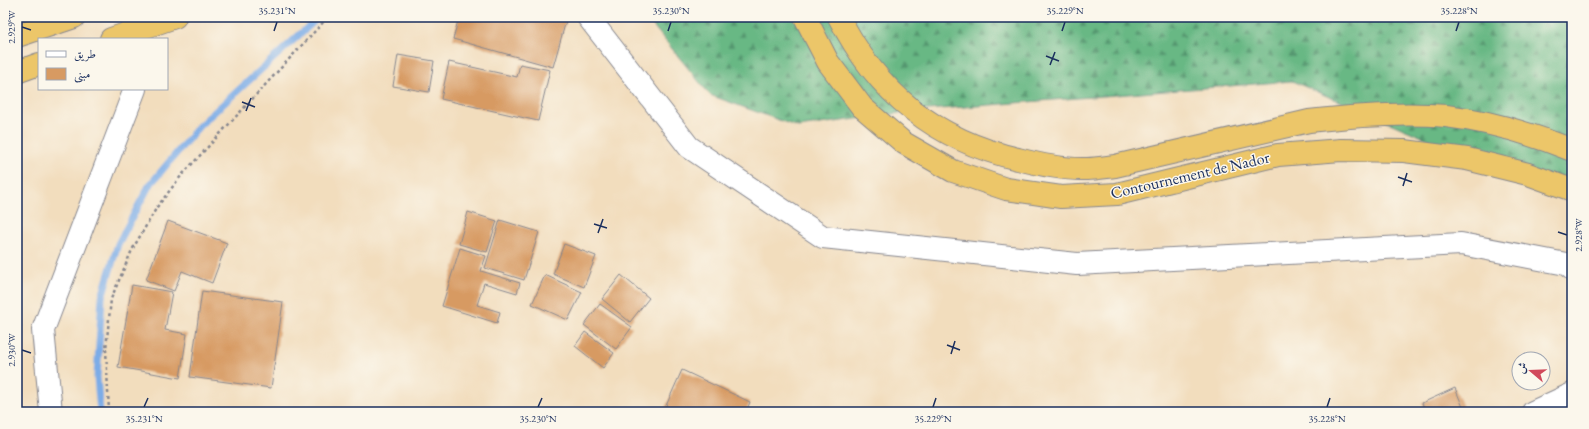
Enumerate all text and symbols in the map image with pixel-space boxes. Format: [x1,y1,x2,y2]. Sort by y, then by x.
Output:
text: 35.231°N [258,4,296,17]
text: 35.230°N [652,4,690,17]
text: 35.229°N [1046,4,1084,17]
text: 35.228°N [1440,4,1478,17]
text: 2.929°W [5,9,18,44]
legend [38,38,168,90]
text: طريق [74,46,96,62]
text: مبنى [74,66,90,83]
street label: Contournement de Nador [1108,146,1272,204]
text: 2.928°W [1572,217,1585,252]
text: 2.930°W [5,332,18,367]
north arrow [1511,351,1551,391]
text: ش [1513,360,1530,375]
text: 35.231°N [125,412,163,425]
text: 35.230°N [519,412,557,425]
text: 35.229°N [914,412,952,425]
text: 35.228°N [1308,412,1346,425]

